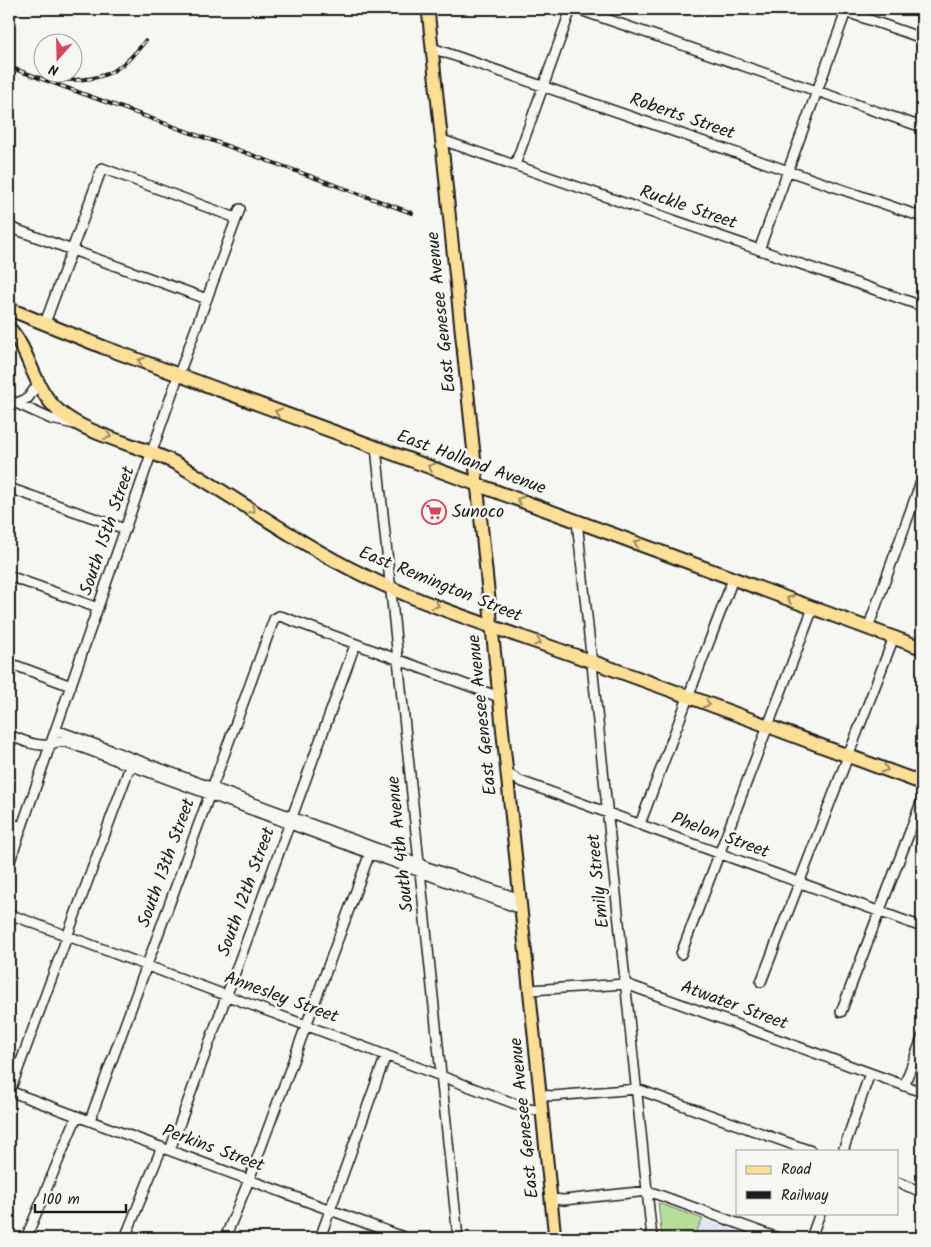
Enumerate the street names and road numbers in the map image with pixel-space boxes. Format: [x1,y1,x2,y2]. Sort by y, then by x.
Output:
street label: Roberts Street [625,85,740,149]
street label: Ruckle Street [636,178,741,238]
street label: East Genesee Avenue [419,230,465,394]
street label: East Holland Avenue [392,423,550,503]
street label: South 15th Street [72,461,144,600]
street label: East Remington Street [354,539,527,631]
street label: East Genesee Avenue [460,633,506,797]
street label: South 4th Avenue [379,774,423,914]
street label: South 13th Street [130,793,204,932]
street label: Phelon Street [667,805,774,868]
street label: South 12th Street [210,822,284,961]
street label: Emily Street [580,831,618,930]
street label: Annesley Street [220,964,343,1032]
street label: Atwater Street [676,973,793,1039]
street label: East Genesee Avenue [502,1036,548,1200]
street label: Perkins Street [158,1117,269,1181]

